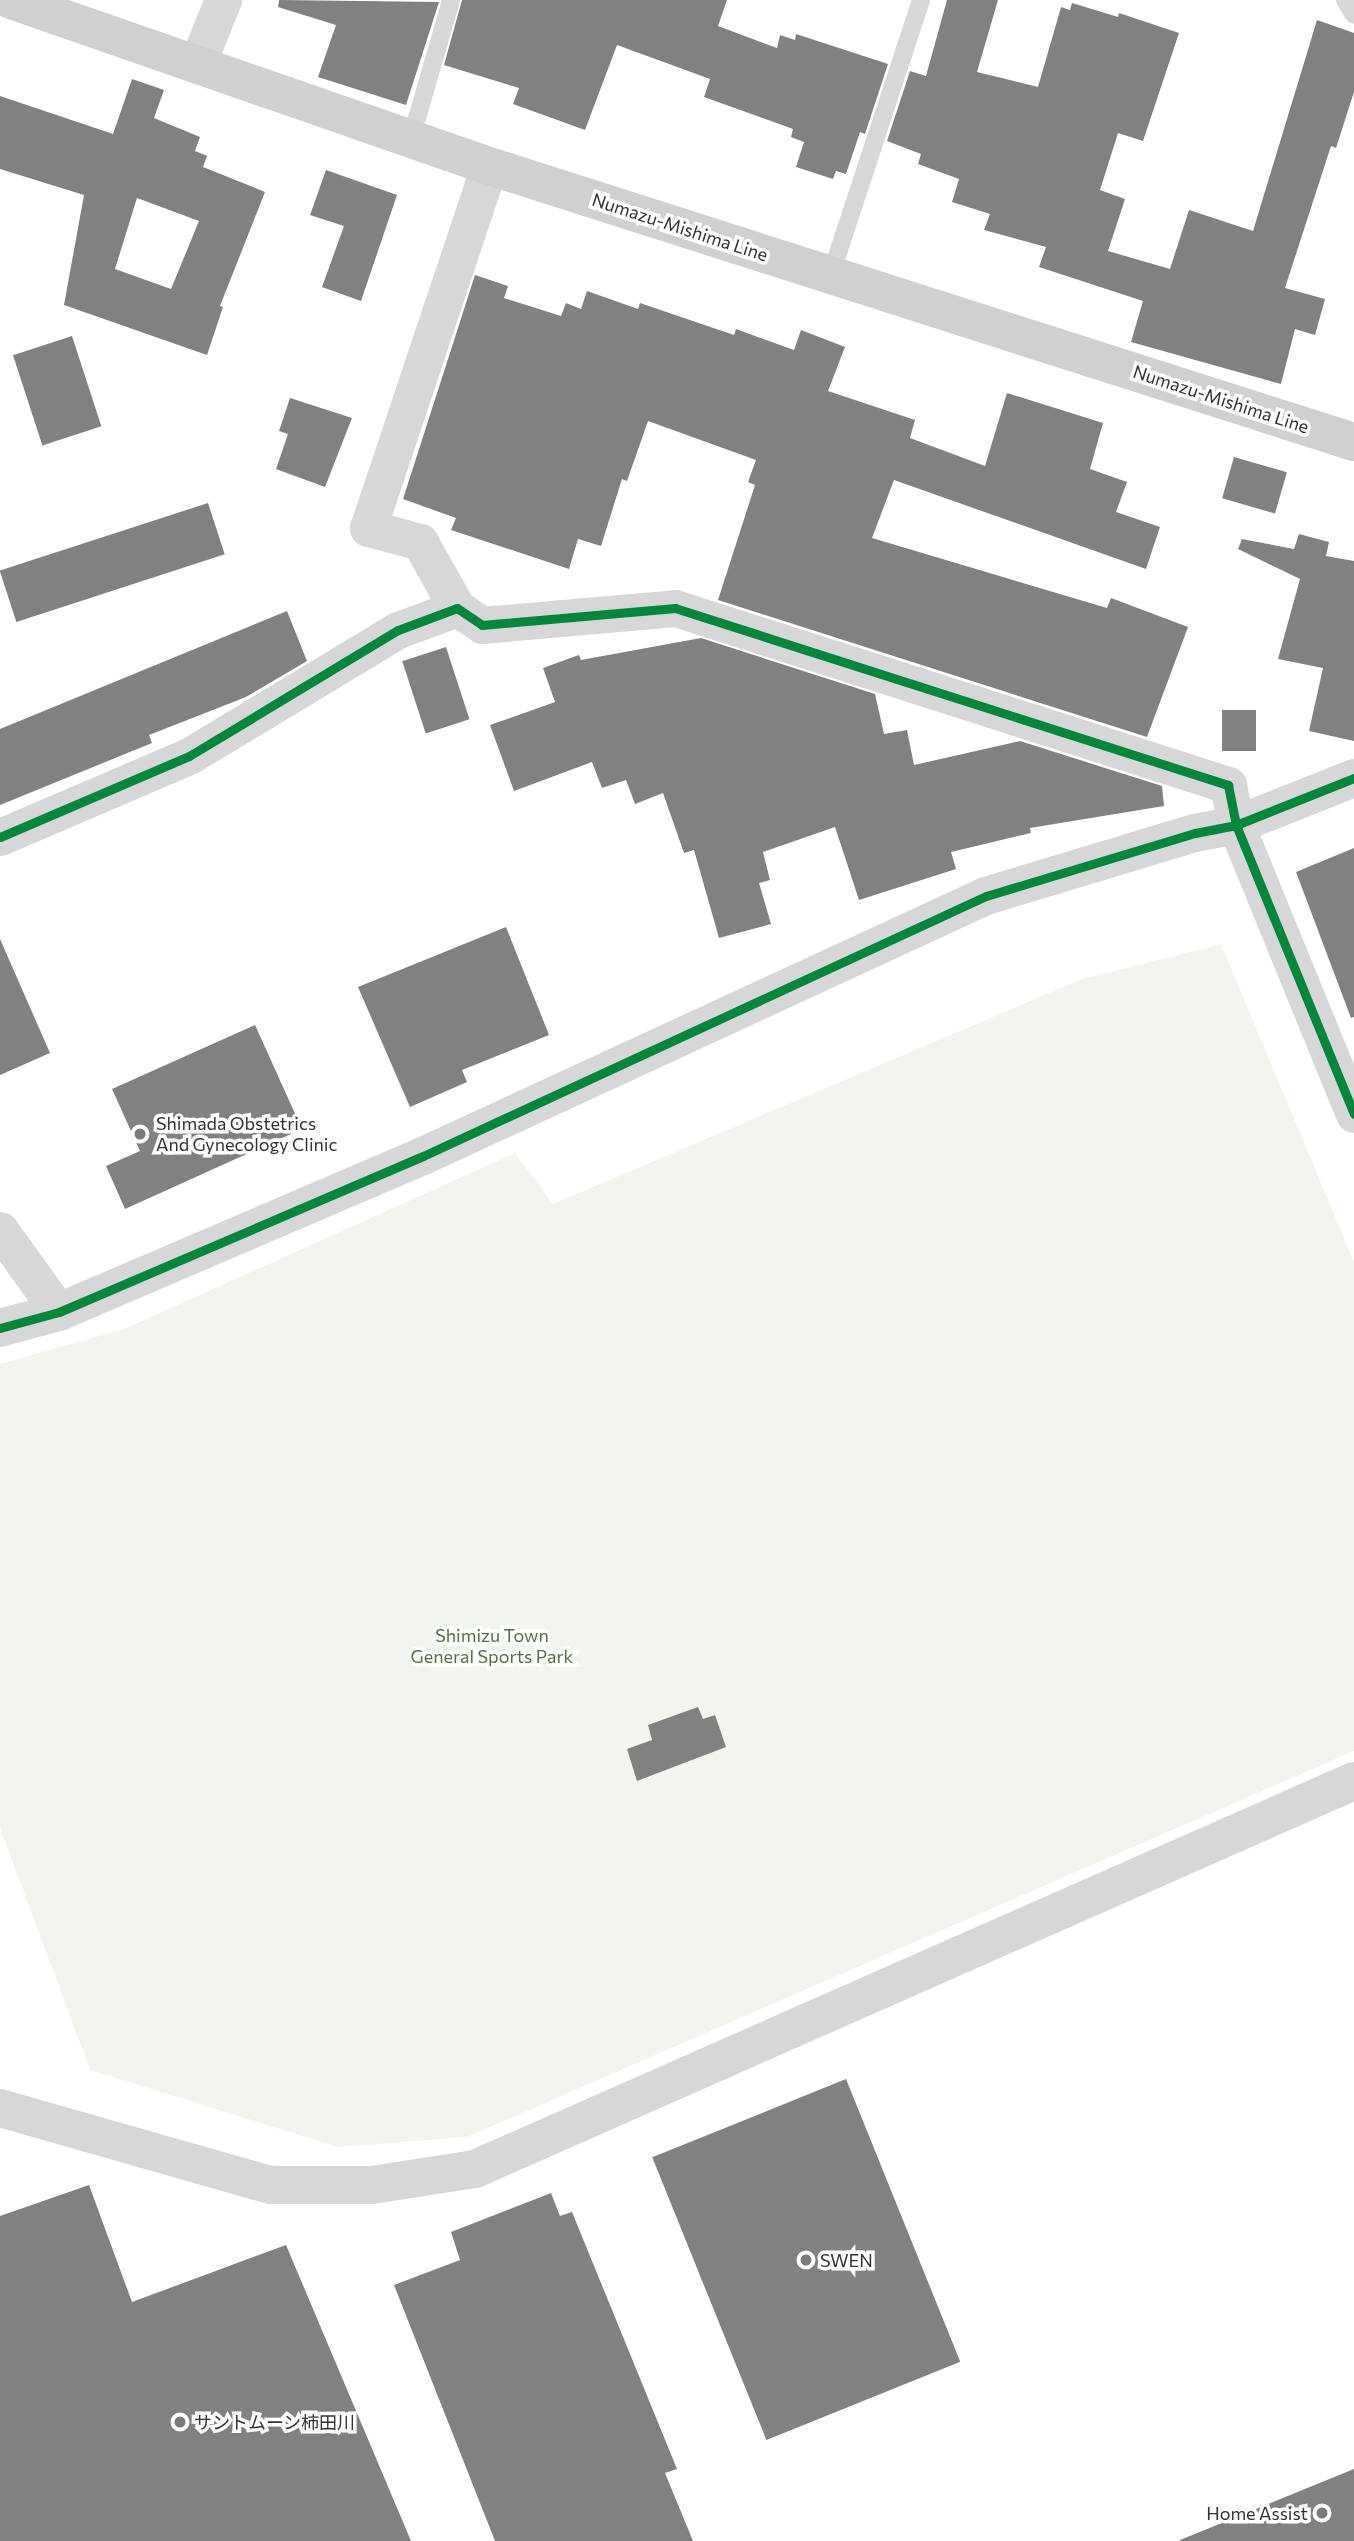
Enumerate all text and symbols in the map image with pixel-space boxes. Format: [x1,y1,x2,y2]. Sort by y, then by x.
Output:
street label: Numazu-Mishima Line [589,188,771,266]
street label: Numazu-Mishima Line [1130,360,1312,438]
place label: Shimada Obstetrics And Gynecology Clinic [156,1113,337,1156]
marker: Shimada Obstetrics And Gynecology Clinic [130,1124,150,1144]
park label: Shimizu Town General Sports Park [411,1625,573,1668]
place label: SWEN [820,2249,873,2271]
marker: SWEN [798,2252,814,2268]
place label: サントムーン柿田川 [194,2411,356,2433]
marker: サントムーン柿田川 [172,2414,188,2430]
place label: Home Assist [1206,2502,1308,2524]
marker: Home Assist [1314,2505,1330,2521]

